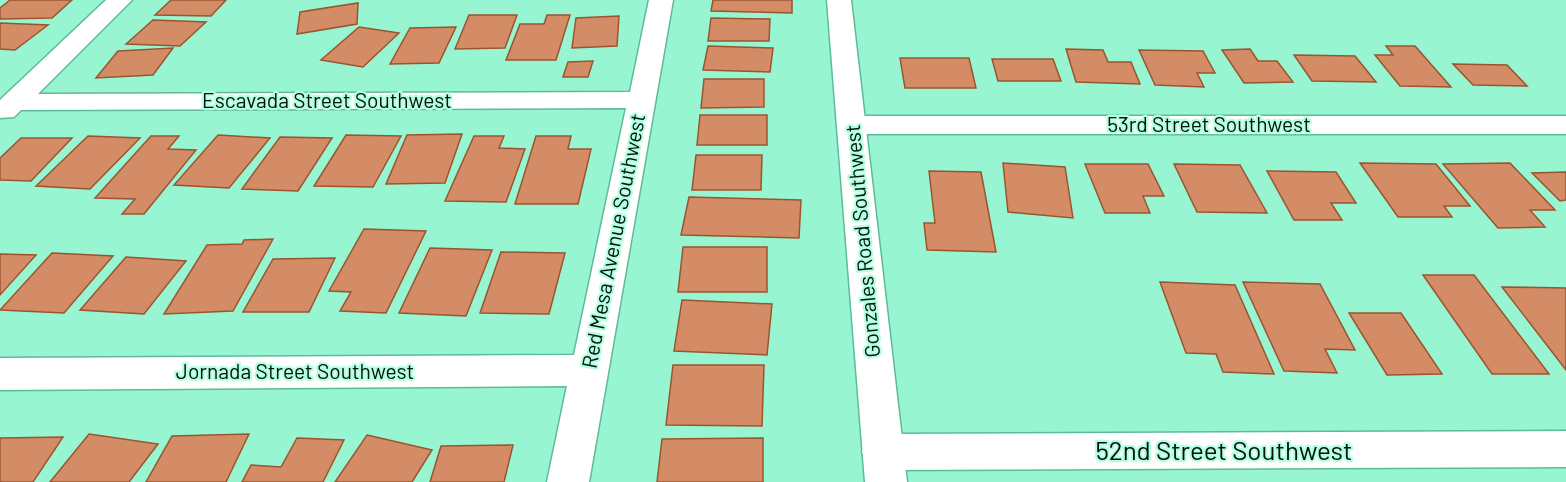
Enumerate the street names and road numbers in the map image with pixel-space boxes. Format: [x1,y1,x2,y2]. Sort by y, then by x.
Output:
street label: Escavada Street Southwest [202,87,452,112]
street label: Red Mesa Avenue Southwest [576,111,649,370]
street label: 53rd Street Southwest [1107,111,1311,136]
street label: Gonzales Road Southwest [839,124,884,359]
street label: Jornada Street Southwest [176,358,414,383]
street label: 52nd Street Southwest [1095,434,1353,465]

